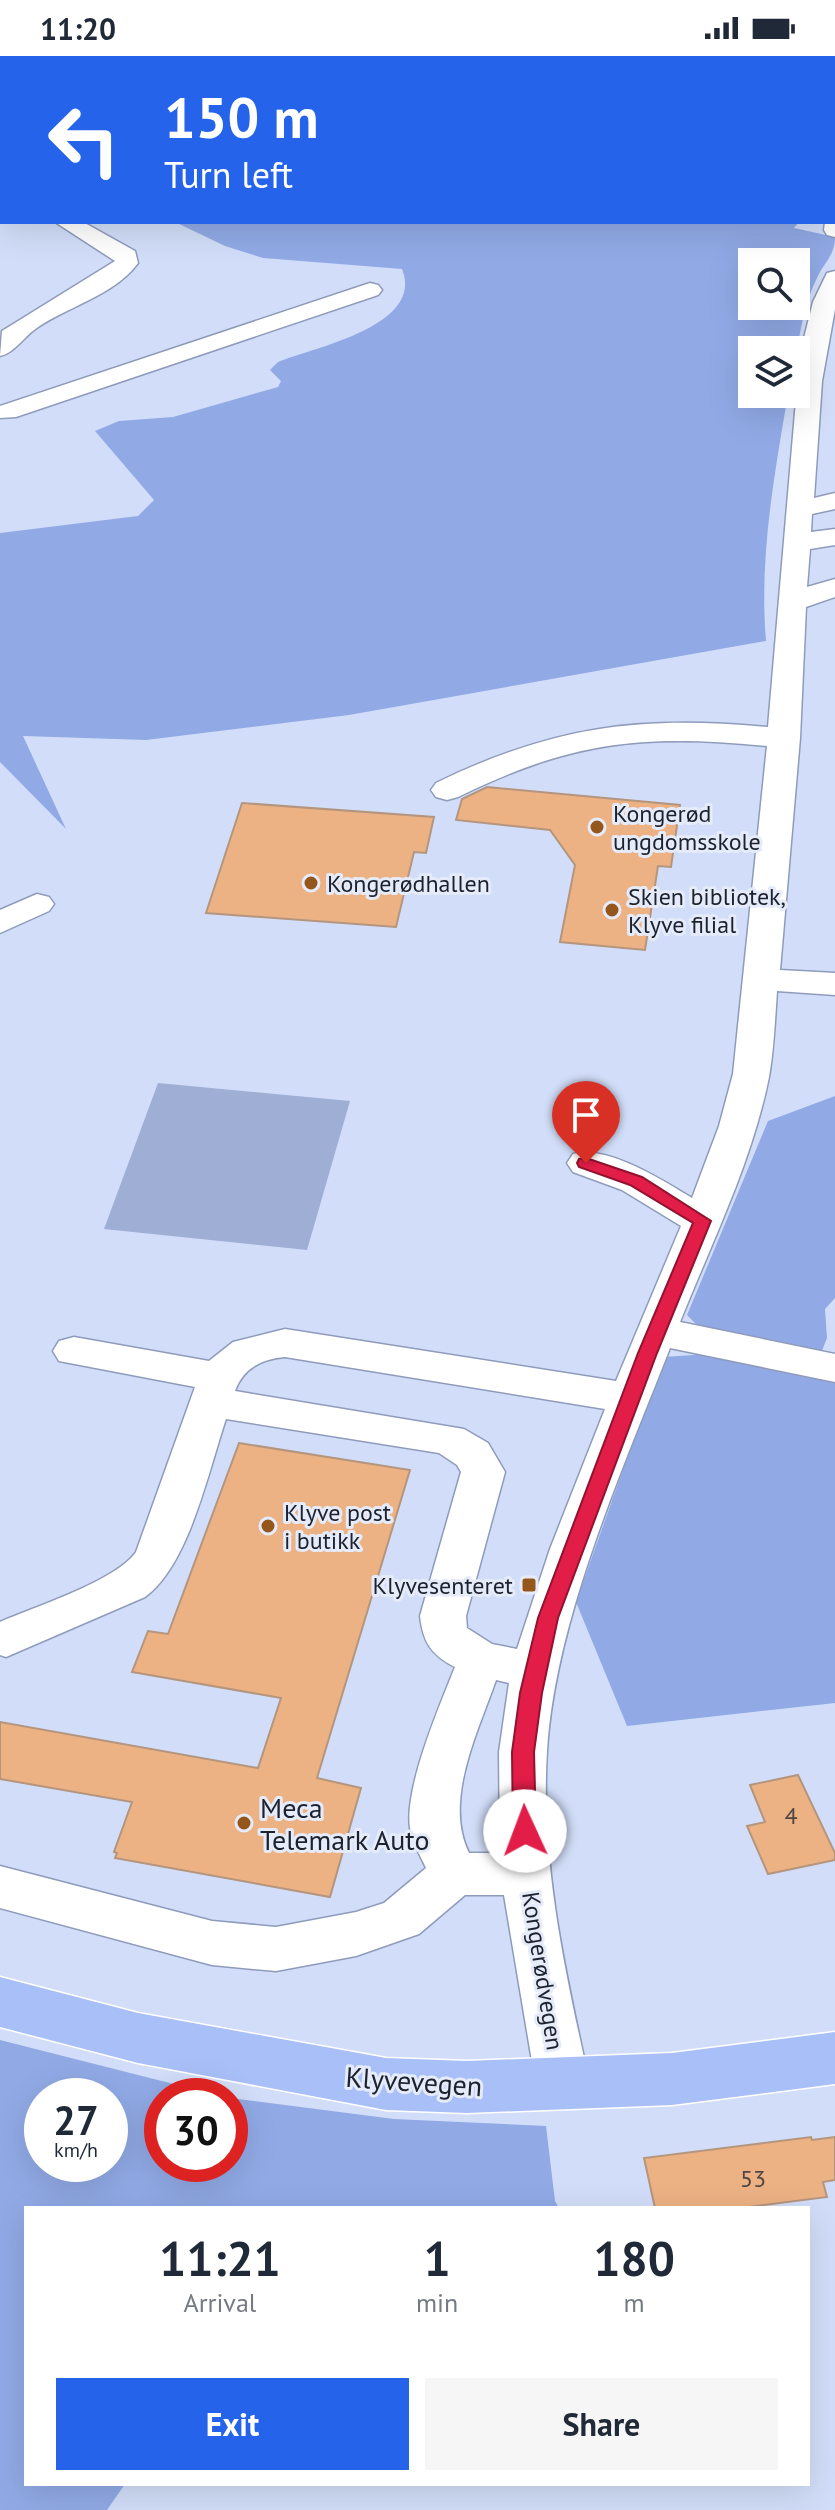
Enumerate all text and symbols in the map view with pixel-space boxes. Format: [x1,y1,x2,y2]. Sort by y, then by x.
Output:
text: 11:20 [40,9,116,48]
text: 150 m [164,81,319,153]
icon: left [32,88,136,192]
text: Turn left [164,151,293,198]
map controls [738,248,810,408]
button: search [738,248,810,320]
button: layers [738,336,810,408]
place label: Kongerød ungdomsskole [613,798,761,857]
marker: Kongerød ungdomsskole [588,818,606,836]
place label: Kongerødhallen [327,868,490,899]
marker: Kongerødhallen [302,874,320,892]
place label: Skien bibliotek, Klyve filial [628,881,786,940]
marker: Skien bibliotek, Klyve filial [603,901,621,919]
pin [552,1081,620,1163]
icon: arrive [564,1093,608,1137]
place label: Klyve post i butikk [284,1497,391,1556]
marker: Klyve post i butikk [259,1517,277,1535]
place label: Klyvesenteret [373,1570,513,1601]
marker: Klyvesenteret [520,1576,538,1594]
place label: Meca Telemark Auto [260,1789,430,1858]
position arrow [483,1789,567,1873]
house number: 4 [784,1800,798,1831]
marker: Meca Telemark Auto [235,1814,253,1832]
street label: Kongerødvegen [515,1890,571,2052]
street label: Klyvevegen [344,2058,484,2104]
speed limit sign: 30 [144,2078,248,2182]
text: 27 [53,2094,99,2146]
text: km/h [54,2137,98,2163]
house number: 53 [740,2163,766,2194]
text: 11:21 [159,2227,281,2289]
text: 1 [423,2227,451,2289]
text: 180 [593,2227,675,2289]
text: Arrival [184,2286,256,2319]
text: min [416,2286,458,2319]
text: m [624,2286,645,2319]
button: Exit [56,2378,409,2470]
button: Share [425,2378,778,2470]

